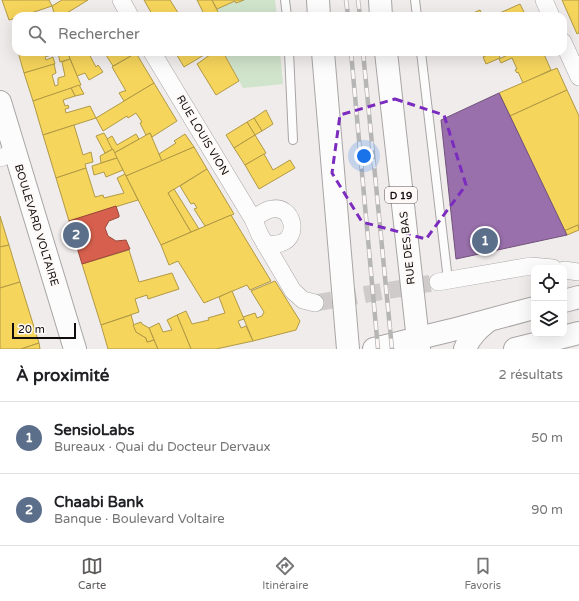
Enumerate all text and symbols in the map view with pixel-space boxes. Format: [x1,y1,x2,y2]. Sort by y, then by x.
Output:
search box [12,12,567,56]
icon: search [26,23,48,45]
text: Rechercher [58,25,140,43]
street label: RUE LOUIS VION [174,93,232,178]
your location [354,146,374,166]
street label: BOULEVARD VOLTAIRE [12,163,61,288]
road number: D 19 [385,187,417,203]
street label: RUE DES BAS [397,210,418,285]
pin: 2 [63,220,89,250]
pin: 1 [472,226,498,256]
map controls [531,265,567,337]
button: locate [531,265,567,301]
button: layers [531,301,567,337]
scale bar [12,321,76,340]
text: 20 m [18,323,45,336]
text: À proximité [16,365,109,386]
text: 2 résultats [499,367,563,383]
text: SensioLabs [54,421,134,439]
text: 1 [25,430,33,446]
text: 50 m [531,430,563,446]
text: Bureaux · Quai du Docteur Dervaux [54,439,271,455]
text: Chaabi Bank [54,493,144,511]
text: 2 [25,502,33,518]
text: 90 m [531,502,563,518]
text: Banque · Boulevard Voltaire [54,511,225,527]
tab: Carte [78,555,106,592]
tab: Itinéraire [262,555,309,592]
tab: Favoris [464,555,501,592]

